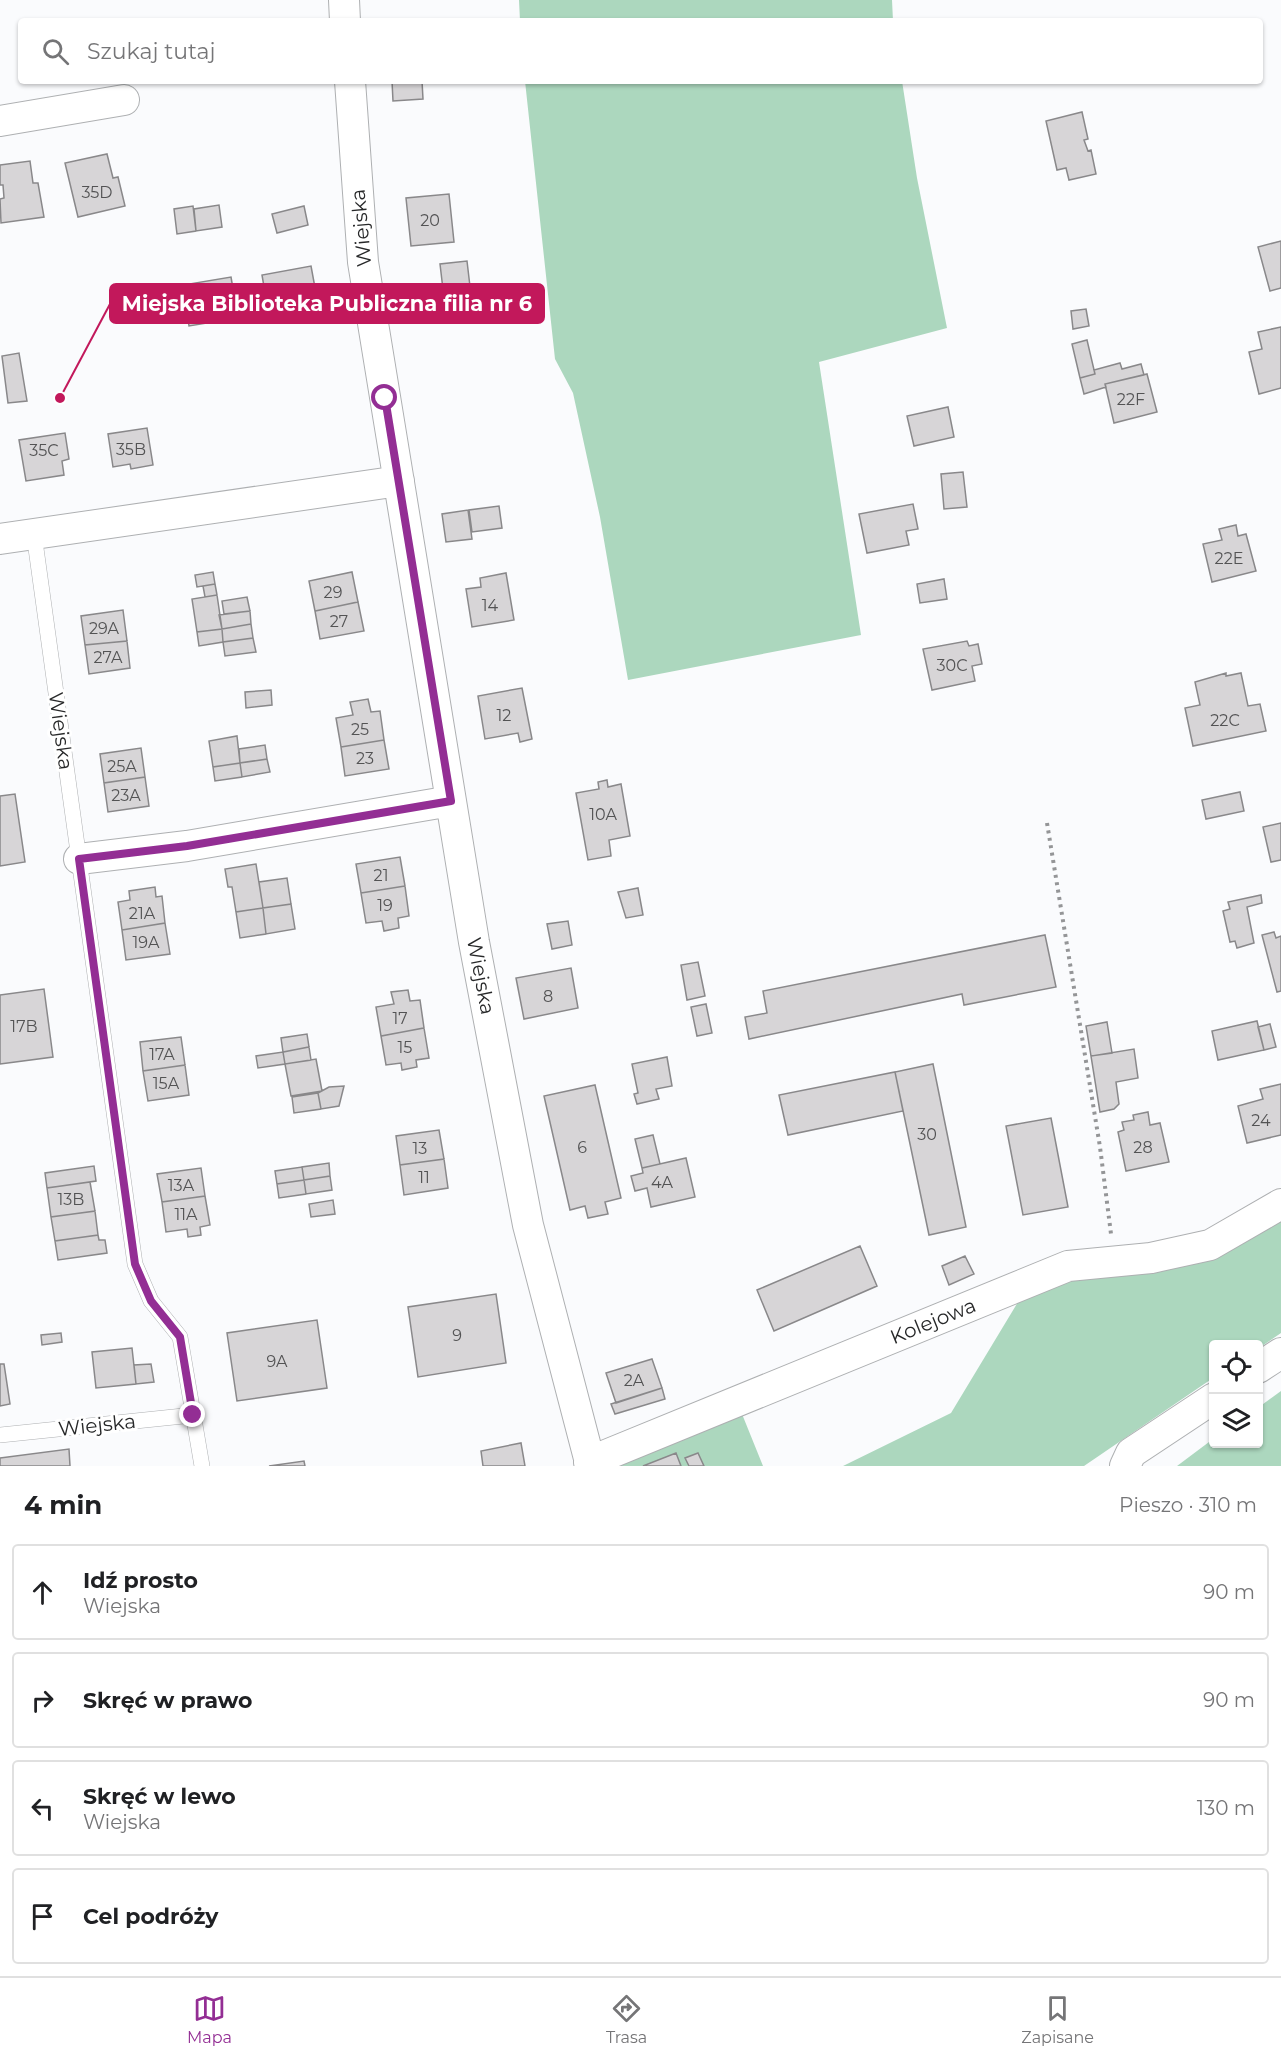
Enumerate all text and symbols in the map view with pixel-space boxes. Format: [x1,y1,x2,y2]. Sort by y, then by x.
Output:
search box [18,18,1263,84]
icon: search [39,35,72,68]
text: Szukaj tutaj [87,38,215,65]
house number: 35D [81,183,113,202]
street label: Wiejska [346,188,376,268]
house number: 20 [420,211,440,230]
callout: Miejska Biblioteka Publiczna filia nr 6 [110,284,544,323]
text: Miejska Biblioteka Publiczna filia nr 6 [122,291,532,316]
route start [371,384,397,410]
house number: 22F [1117,390,1145,409]
house number: 35B [116,440,146,459]
house number: 35C [29,441,59,460]
house number: 22E [1215,549,1243,568]
house number: 29 [324,583,342,602]
house number: 14 [482,596,499,615]
house number: 27 [330,612,348,631]
house number: 29A [89,619,120,638]
house number: 27A [94,648,123,667]
house number: 30C [937,656,967,675]
street label: Wiejska [44,691,78,771]
house number: 12 [497,706,511,725]
house number: 22C [1210,711,1240,730]
house number: 25 [351,720,369,739]
house number: 23 [356,749,374,768]
house number: 25A [107,757,137,776]
house number: 23A [111,786,141,805]
house number: 10A [589,805,617,824]
house number: 21 [374,866,388,885]
house number: 19 [377,896,393,915]
house number: 21A [129,904,156,923]
house number: 19A [133,933,160,952]
street label: Wiejska [462,935,500,1017]
house number: 8 [543,987,553,1006]
house number: 17 [392,1009,408,1028]
house number: 17B [10,1017,38,1036]
house number: 15 [398,1038,412,1057]
house number: 17A [149,1045,175,1064]
house number: 15A [153,1074,180,1093]
house number: 24 [1251,1111,1271,1130]
house number: 30 [917,1125,937,1144]
house number: 6 [577,1138,587,1157]
house number: 28 [1133,1138,1153,1157]
house number: 13 [413,1139,427,1158]
house number: 11 [418,1168,430,1187]
house number: 4A [651,1173,674,1192]
house number: 13A [168,1176,195,1195]
house number: 13B [58,1190,84,1209]
house number: 11A [174,1205,198,1224]
street label: Kolejowa [887,1293,979,1349]
house number: 9 [452,1326,462,1345]
map controls [1209,1340,1263,1448]
button: locate [1209,1340,1263,1394]
house number: 9A [266,1352,288,1371]
house number: 2A [624,1371,645,1390]
button: layers [1209,1394,1263,1448]
route end [179,1401,205,1427]
street label: Wiejska [57,1409,137,1441]
text: 4 min [24,1489,102,1521]
text: Pieszo · 310 m [1119,1493,1257,1517]
text: Idź prosto [83,1567,198,1594]
icon: ahead [26,1576,59,1609]
text: 90 m [1203,1580,1255,1604]
text: Wiejska [83,1594,161,1618]
icon: right [26,1684,59,1717]
text: Skręć w prawo [83,1687,252,1714]
text: 90 m [1203,1688,1255,1712]
text: Skręć w lewo [83,1783,236,1810]
icon: left [26,1792,59,1825]
text: 130 m [1197,1796,1255,1820]
text: Wiejska [83,1810,161,1834]
icon: arrive [26,1900,59,1933]
text: Cel podróży [83,1903,219,1930]
tab: Mapa [187,1992,232,2047]
tab: Trasa [606,1992,647,2047]
tab: Zapisane [1021,1992,1094,2047]

